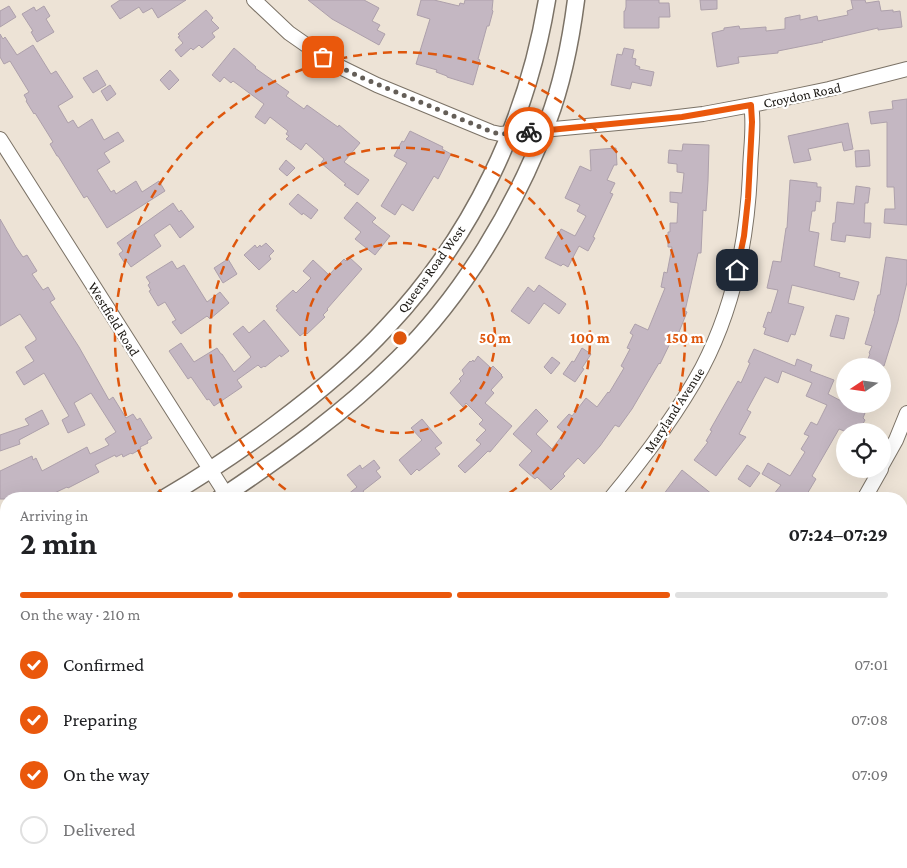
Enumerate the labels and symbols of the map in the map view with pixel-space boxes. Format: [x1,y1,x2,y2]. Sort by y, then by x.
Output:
pin [302,36,344,78]
street label: Croydon Road [762,79,843,111]
courier [504,107,554,157]
street label: Queens Road West [394,222,468,316]
pin [716,249,758,291]
street label: Westfield Road [85,279,143,359]
centre of rings [391,329,409,347]
text: 50 m [479,330,511,346]
text: 100 m [570,330,610,346]
text: 150 m [666,330,704,346]
north arrow [836,358,891,412]
street label: Maryland Avenue [640,364,708,456]

